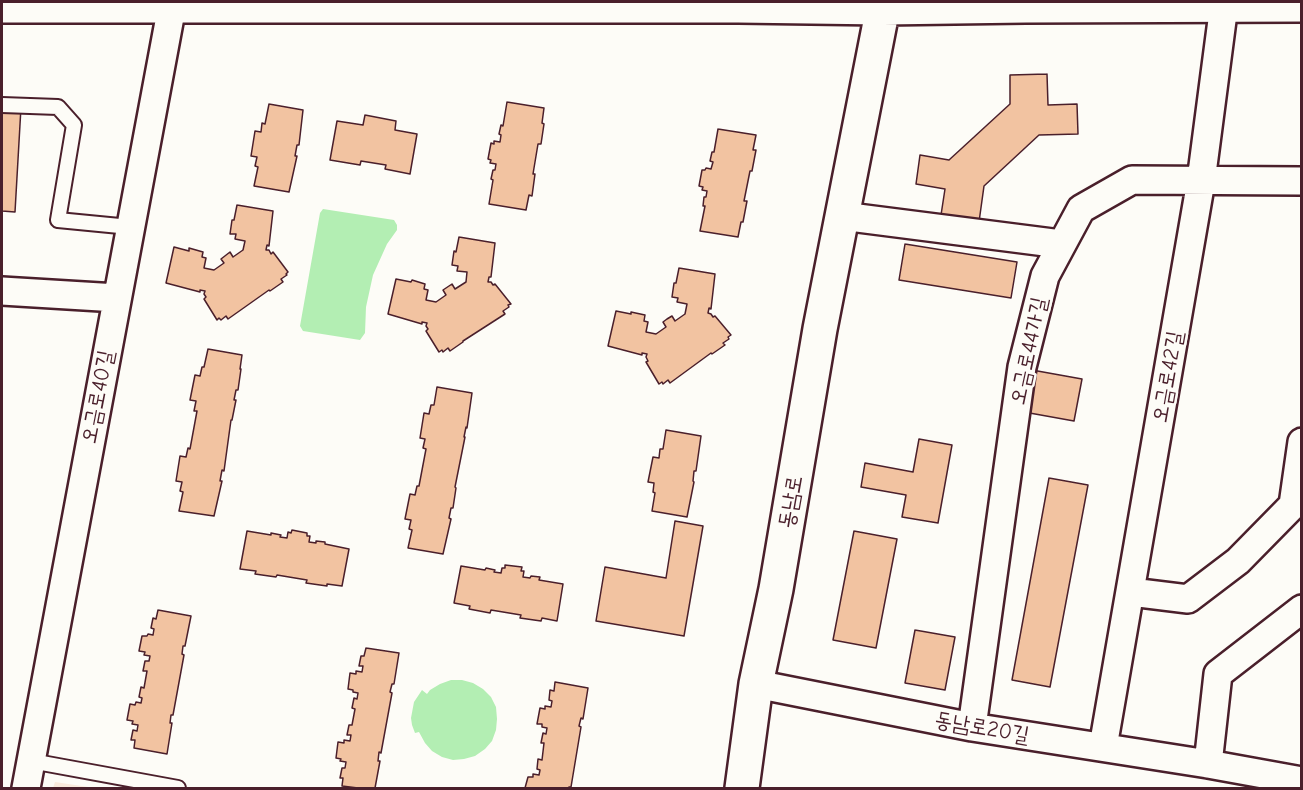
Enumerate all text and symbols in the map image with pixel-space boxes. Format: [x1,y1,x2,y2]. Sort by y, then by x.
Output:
street label: 오금로44가길 [1005,295,1053,407]
street label: 오금로42길 [1147,329,1189,425]
street label: 오금로40길 [76,348,120,446]
street label: 동남로 [773,474,809,530]
street label: 동남로20길 [933,707,1031,749]

